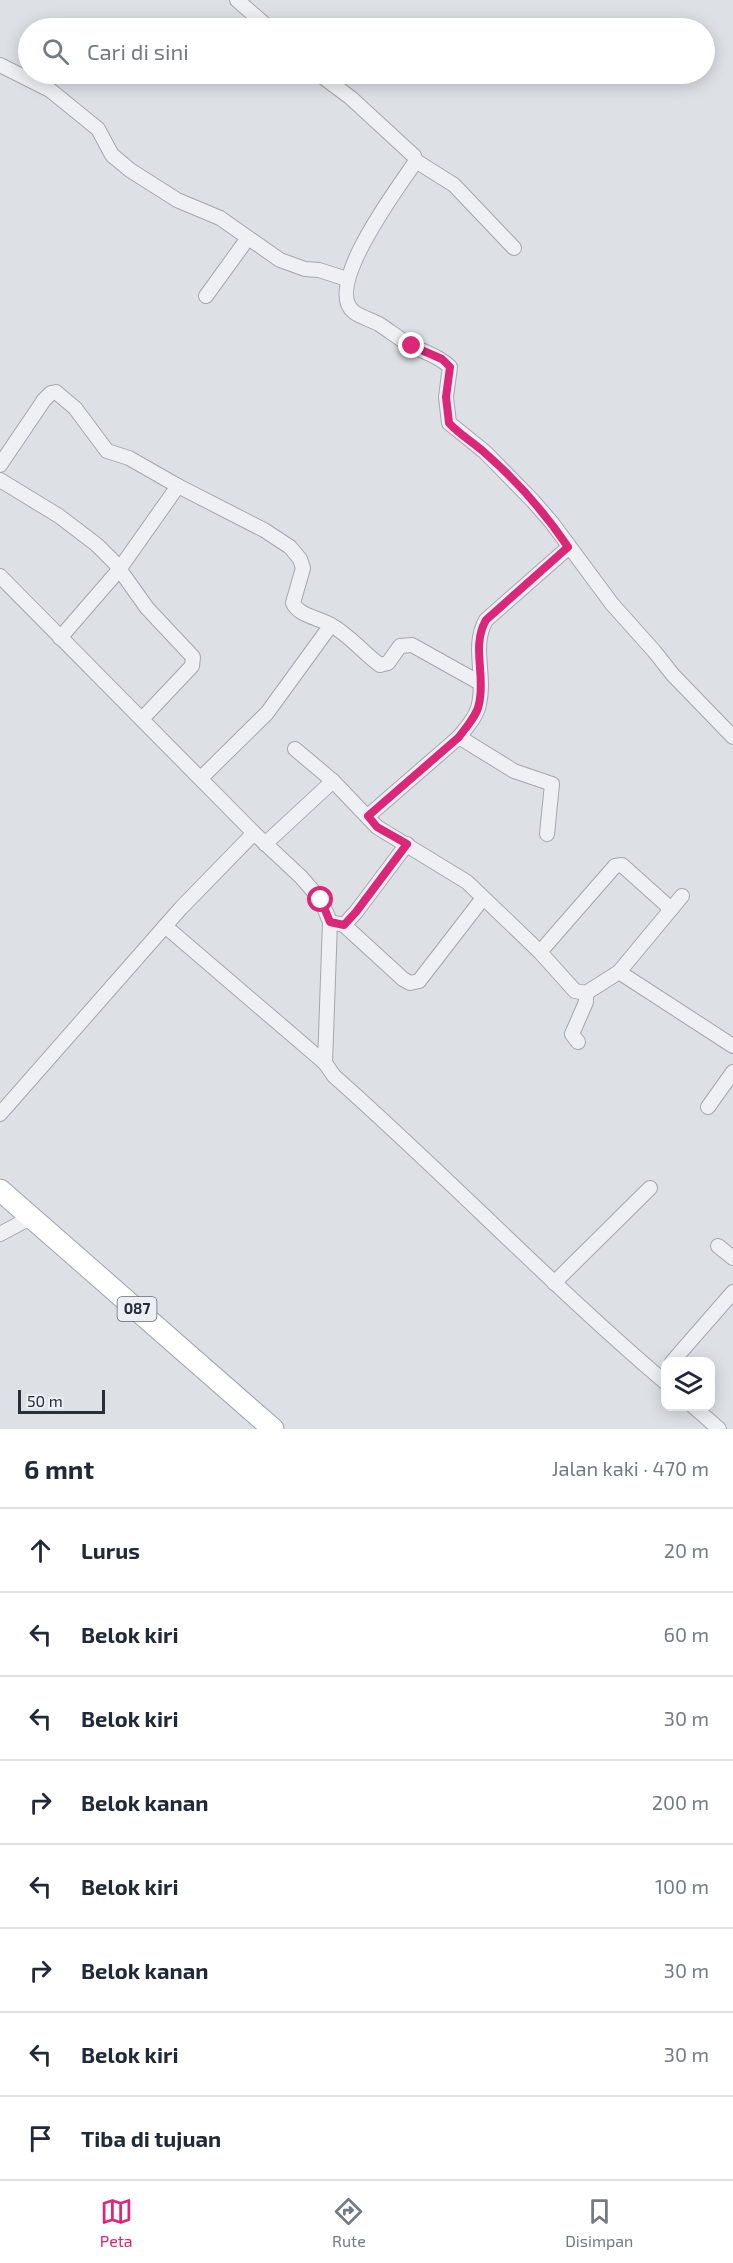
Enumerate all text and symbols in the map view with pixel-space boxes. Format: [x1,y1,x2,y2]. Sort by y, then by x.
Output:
search box [18,18,715,84]
icon: search [39,35,72,68]
text: Cari di sini [87,38,189,64]
route end [398,332,424,358]
route start [307,886,333,912]
road number: 087 [118,1297,156,1321]
map controls [661,1357,715,1411]
button: layers [661,1357,715,1411]
scale bar [18,1387,105,1414]
text: 50 m [27,1391,63,1410]
text: 6 mnt [24,1453,94,1484]
text: Jalan kaki · 470 m [552,1456,709,1480]
icon: ahead [24,1534,57,1567]
text: Lurus [81,1537,140,1563]
text: 20 m [664,1538,709,1562]
icon: left [24,1618,57,1651]
text: Belok kiri [81,1621,178,1647]
text: 60 m [664,1622,709,1646]
icon: left [24,1702,57,1735]
text: Belok kiri [81,1705,178,1731]
text: 30 m [664,1706,709,1730]
icon: right [24,1786,57,1819]
text: Belok kanan [81,1789,208,1815]
text: 200 m [652,1790,709,1814]
icon: left [24,1870,57,1903]
text: Belok kiri [81,1873,178,1899]
text: 100 m [655,1874,709,1898]
icon: right [24,1954,57,1987]
text: Belok kanan [81,1957,208,1983]
text: 30 m [664,1958,709,1982]
icon: left [24,2038,57,2071]
text: Belok kiri [81,2041,178,2067]
text: 30 m [664,2042,709,2066]
icon: arrive [24,2122,57,2155]
text: Tiba di tujuan [81,2125,221,2151]
tab: Peta [100,2195,133,2250]
tab: Rute [332,2195,366,2250]
tab: Disimpan [565,2195,633,2250]

